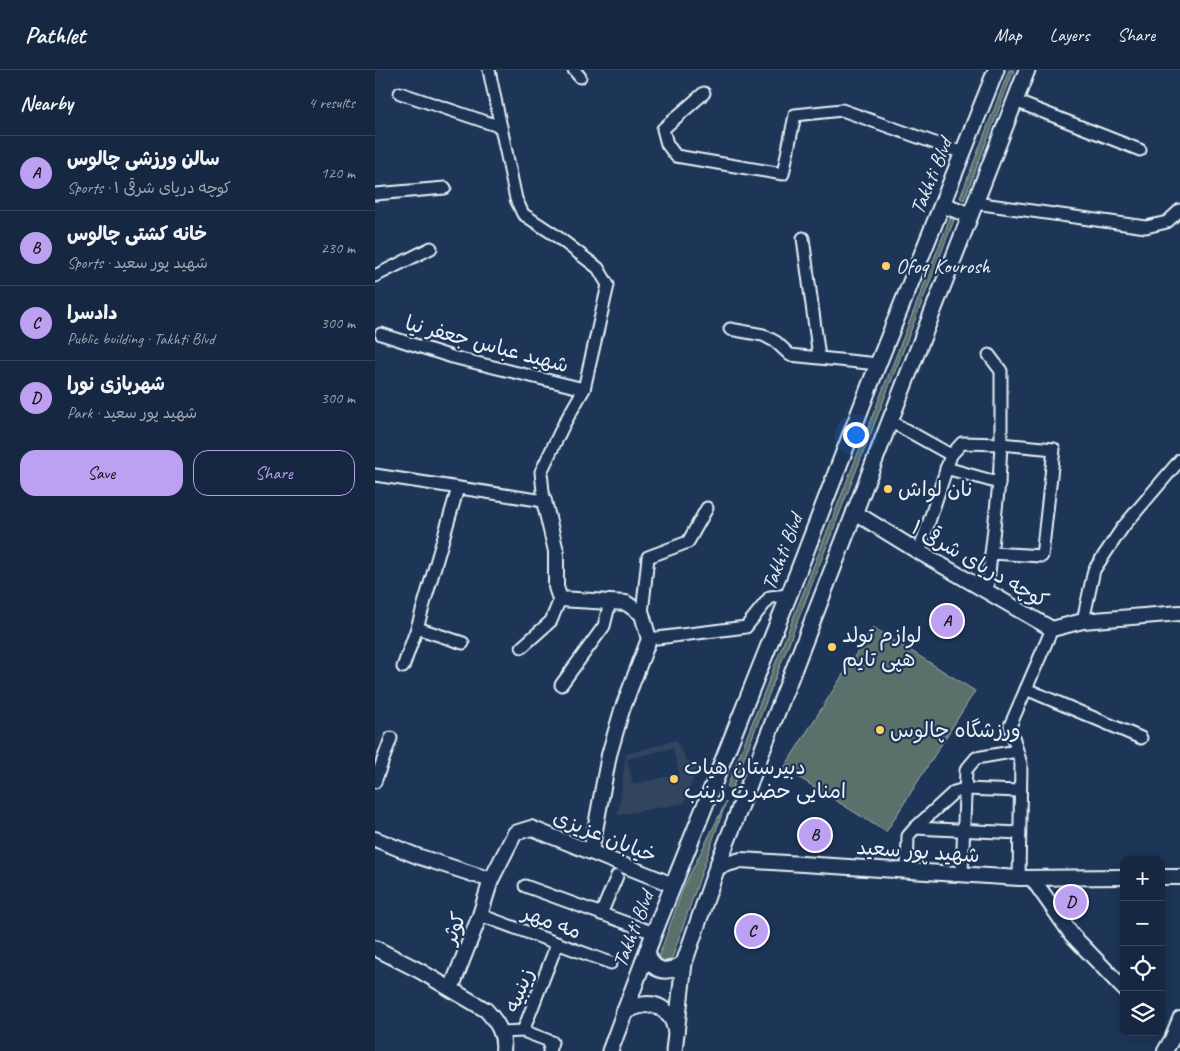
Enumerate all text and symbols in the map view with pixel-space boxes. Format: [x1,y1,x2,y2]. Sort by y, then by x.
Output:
text: Pathlet [25,20,85,50]
text: Map [994,24,1022,46]
text: Layers [1050,24,1089,46]
text: Share [1117,24,1155,46]
text: Nearby [20,90,73,116]
text: 4 results [308,93,355,113]
street label: Takhti Blvd [904,132,959,218]
text: سالن ورزشی چالوس [67,147,220,171]
text: A [32,163,40,183]
text: 120 m [321,163,355,183]
text: Sports · کوچه دریای شرقی ۱ [67,178,231,198]
text: خانه کشتی چالوس [67,222,207,246]
text: B [32,238,40,258]
text: 230 m [321,238,355,258]
text: Sports · شهید پور سعید [67,253,208,273]
place label: Ofoq Kourosh [896,253,991,279]
marker: Ofoq Kourosh [880,260,892,272]
text: دادسرا [67,301,117,325]
street label: شهید عباس جعفر نیا [402,310,572,378]
text: C [32,313,40,333]
text: 300 m [321,313,355,333]
text: Public building · Takhti Blvd [67,329,215,349]
text: شهربازی نورا [67,372,165,396]
text: D [31,388,41,408]
text: 300 m [321,388,355,408]
text: Park · شهید پور سعید [67,403,197,423]
your location [843,422,869,448]
button: Save [20,450,183,496]
button: Share [193,450,355,496]
place label: نان لواش [898,476,972,503]
marker: نان لواش [882,483,894,495]
street label: Takhti Blvd [756,507,809,594]
street label: کوچه دریای شرقی ۱ [907,514,1053,614]
pin: A [931,602,963,640]
place label: لوازم تولد هپی تایم [842,622,922,675]
marker: لوازم تولد هپی تایم [826,641,838,653]
place label: ورزشگاه چالوس [890,717,1021,744]
marker: ورزشگاه چالوس [874,724,886,736]
place label: دبیرستان هیات امنایی حضرت زینب [684,754,846,805]
marker: دبیرستان هیات امنایی حضرت زینب [668,773,680,785]
street label: خیابان عزیزی [550,803,660,869]
pin: B [799,816,831,854]
street label: شهید پور سعید [855,834,981,868]
map controls [1120,856,1165,1036]
button: + [1120,856,1165,901]
pin: D [1055,883,1087,921]
street label: Takhti Blvd [607,884,660,971]
street label: مه مهر [517,899,585,945]
button: − [1120,901,1165,946]
street label: کوثر [435,908,472,949]
pin: C [736,912,768,950]
button: locate [1120,946,1165,991]
street label: زینبیه [498,964,540,1016]
button: layers [1120,991,1165,1036]

